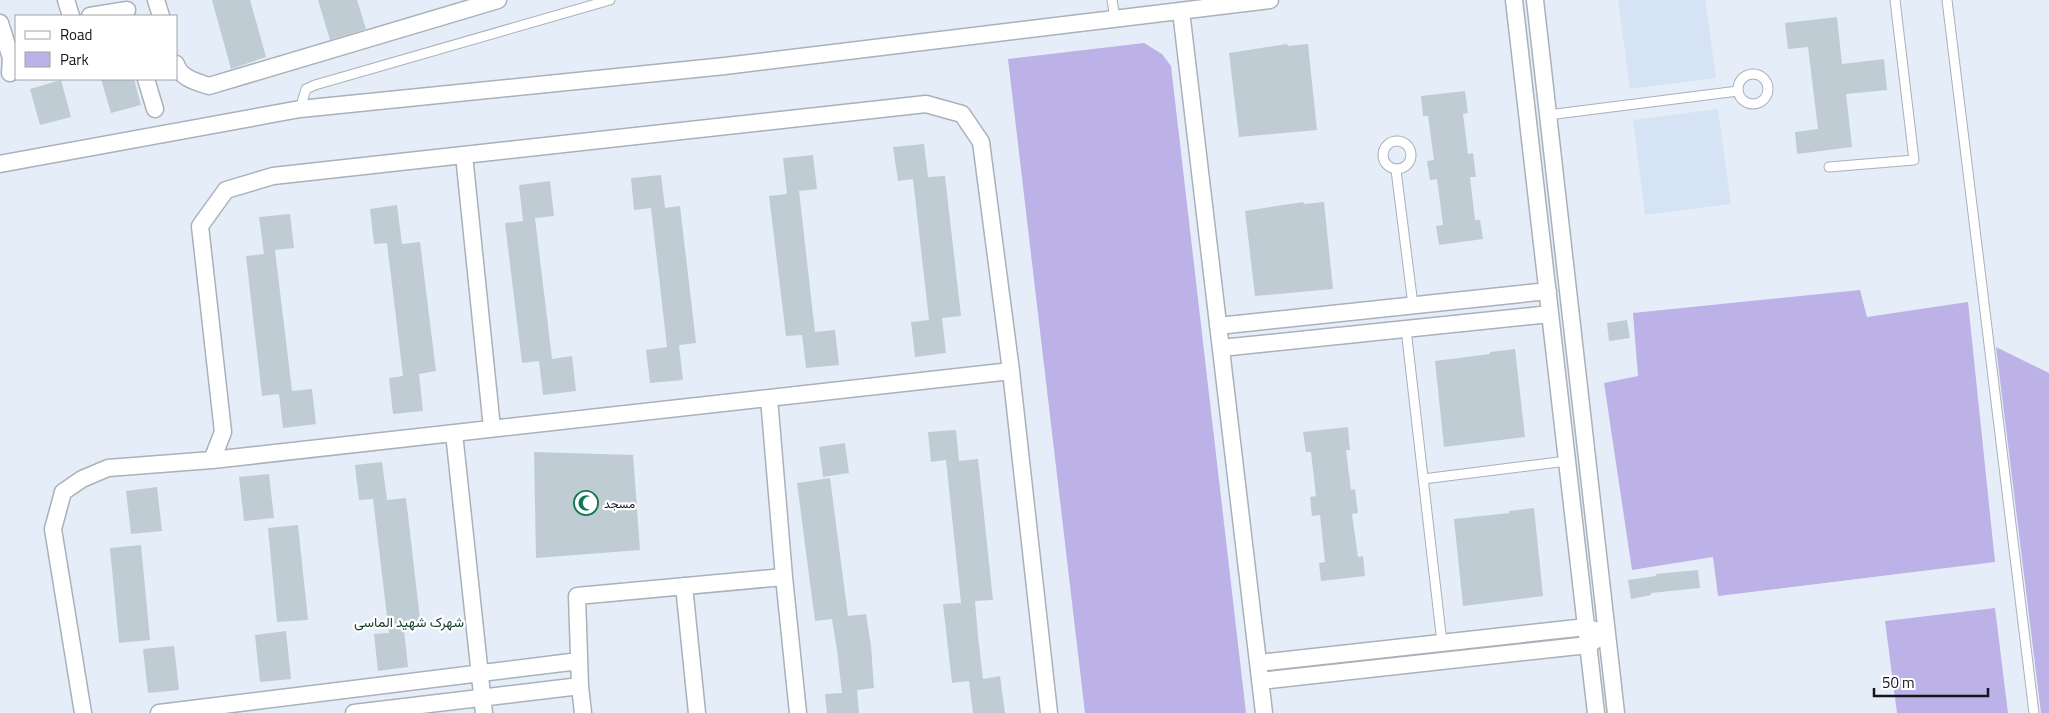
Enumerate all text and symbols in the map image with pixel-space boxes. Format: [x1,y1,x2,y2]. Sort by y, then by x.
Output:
legend [15,15,178,80]
text: Road [60,23,92,46]
text: Park [60,48,89,71]
mosque icon: مسجد [573,490,599,516]
place label: مسجد [604,494,635,513]
district label: شهرک شهید الماسی [354,611,464,632]
scale bar [1874,666,1988,698]
text: 50 m [1882,671,1915,694]

